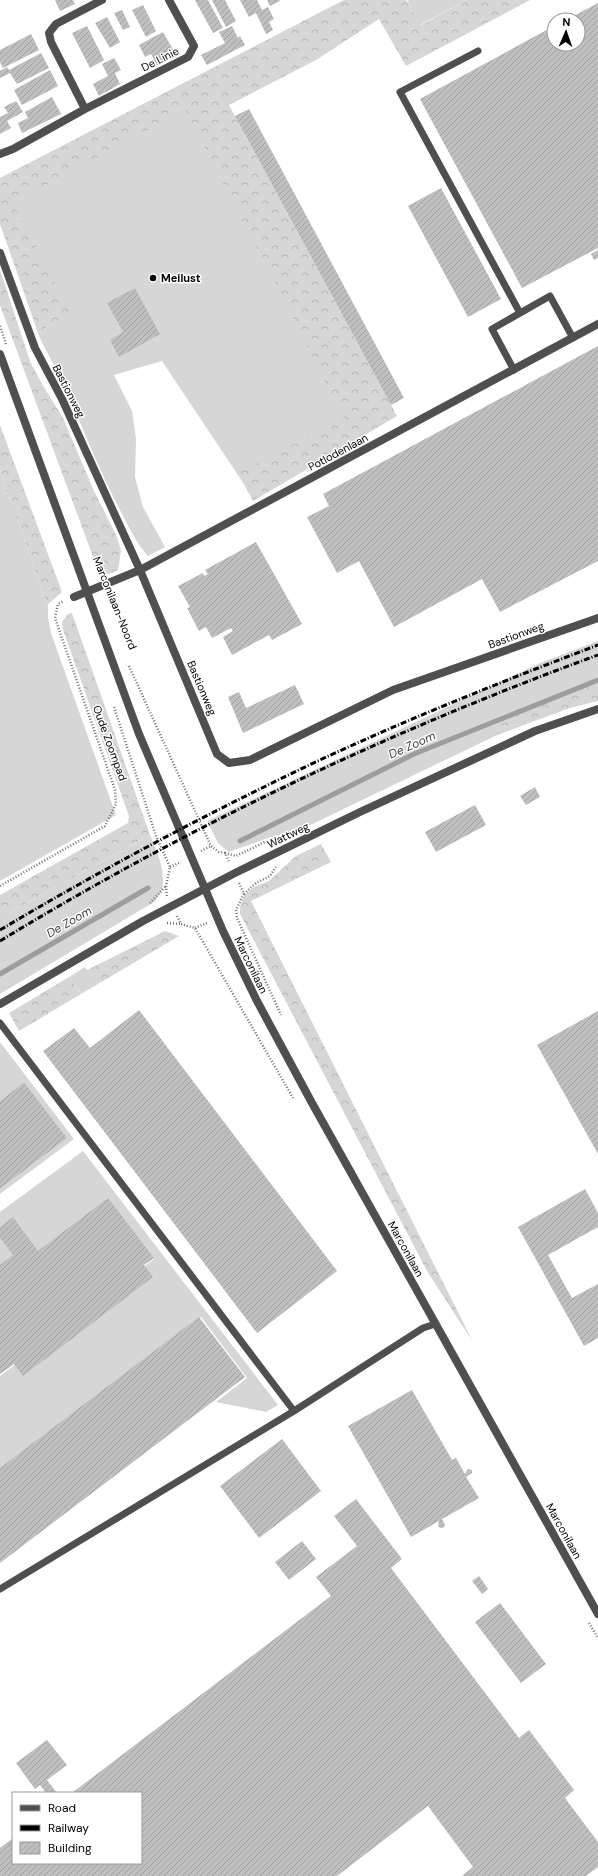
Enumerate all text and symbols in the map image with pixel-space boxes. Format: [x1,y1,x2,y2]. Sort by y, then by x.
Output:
north arrow [546,12,586,52]
text: N [562,15,571,29]
street label: De Linie [139,44,181,74]
place label: Meilust [161,271,201,285]
marker: Meilust [148,273,158,283]
street label: Bastionweg [50,362,88,420]
street label: Potlodenlaan [306,430,370,474]
street label: Marconilaan-Noord [90,554,140,652]
street label: Bastionweg [486,618,546,652]
street label: Bastionweg [184,658,220,718]
street label: Oude Zoompad [90,703,130,783]
water label: De Zoom [386,727,438,762]
street label: Wattweg [265,819,311,851]
water label: De Zoom [43,902,95,941]
street label: Marconilaan [231,934,271,996]
street label: Marconilaan [385,1219,427,1279]
street label: Marconilaan [543,1501,585,1561]
legend [12,1792,142,1864]
text: Road [48,1800,76,1816]
text: Railway [48,1820,89,1836]
text: Building [48,1840,92,1856]

